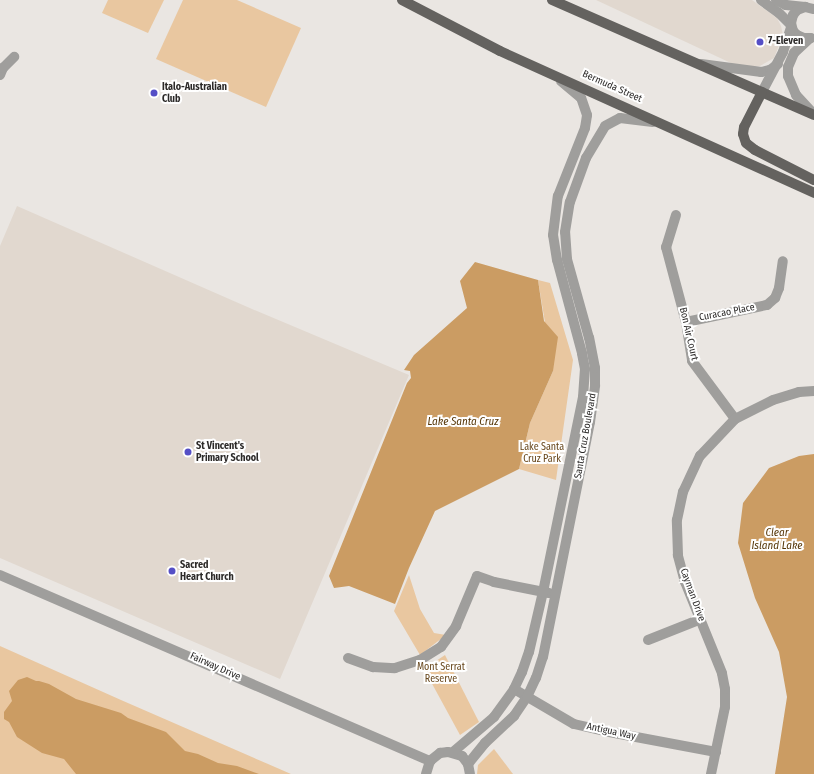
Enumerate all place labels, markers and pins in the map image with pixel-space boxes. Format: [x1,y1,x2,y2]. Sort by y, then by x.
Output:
place label: 7-Eleven [768,36,803,48]
marker: 7-Eleven [755,37,765,47]
place label: Italo-Australian Club [162,81,227,104]
marker: Italo-Australian Club [149,88,159,98]
place label: St Vincent's Primary School [196,440,259,464]
marker: St Vincent's Primary School [183,447,193,457]
place label: Sacred Heart Church [180,559,234,582]
marker: Sacred Heart Church [167,566,177,576]

